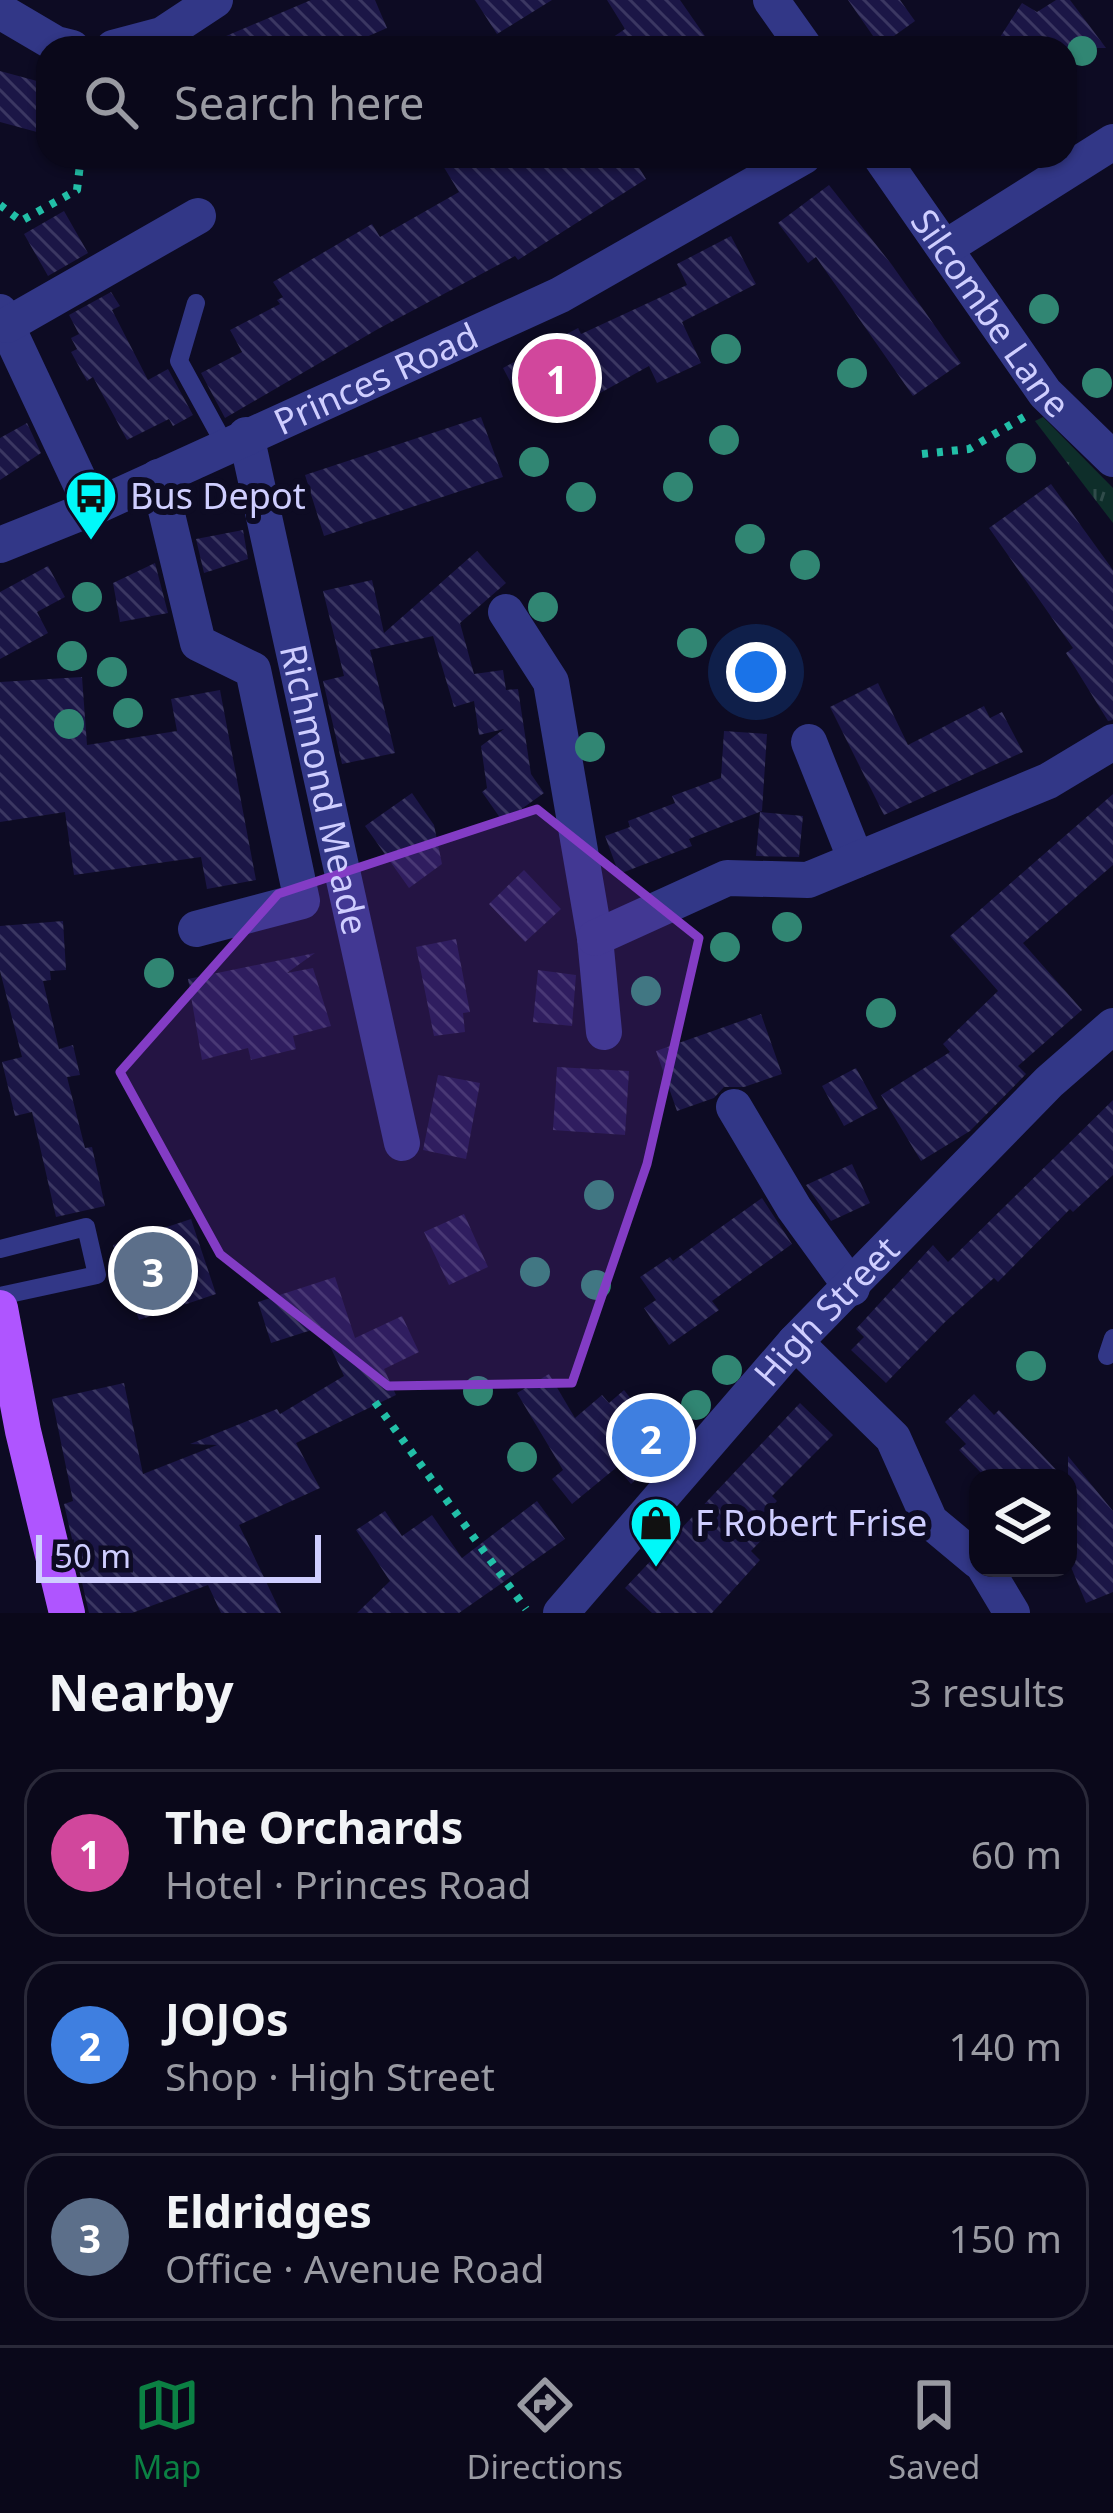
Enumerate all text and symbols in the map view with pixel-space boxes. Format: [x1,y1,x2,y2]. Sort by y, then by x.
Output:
search box [36,36,1077,168]
icon: search [78,69,144,135]
text: Search here [174,72,424,133]
street label: Silcombe Lane [900,199,1081,428]
street label: Princes Road [266,311,485,446]
pin: 1 [518,333,596,423]
bus stop icon: Bus Depot [63,468,119,542]
place label: Bus Depot [130,471,306,520]
street label: Richmond Meade [269,640,380,939]
your location [726,642,786,702]
street label: High Street [743,1225,909,1396]
pin: 3 [114,1226,192,1316]
pin: 2 [612,1393,690,1483]
map controls [969,1469,1077,1577]
button: layers [969,1469,1077,1577]
shop icon: F Robert Frise [628,1495,684,1569]
place label: F Robert Frise [695,1498,927,1547]
scale bar [36,1529,321,1582]
text: 50 m [54,1533,131,1578]
text: Nearby [48,1656,234,1726]
text: 3 results [910,1665,1065,1718]
text: The Orchards [165,1796,463,1857]
text: 1 [79,1827,101,1880]
text: 60 m [971,1827,1062,1880]
text: Hotel · Princes Road [165,1857,531,1910]
text: JOJOs [165,1988,289,2049]
text: 2 [79,2019,101,2072]
text: 140 m [948,2019,1062,2072]
text: Shop · High Street [165,2049,495,2102]
text: Eldridges [165,2180,372,2241]
text: 3 [79,2211,101,2264]
text: 150 m [948,2211,1062,2264]
text: Office · Avenue Road [165,2241,545,2294]
tab: Map [133,2372,201,2489]
tab: Directions [466,2372,623,2489]
tab: Saved [888,2372,980,2489]

